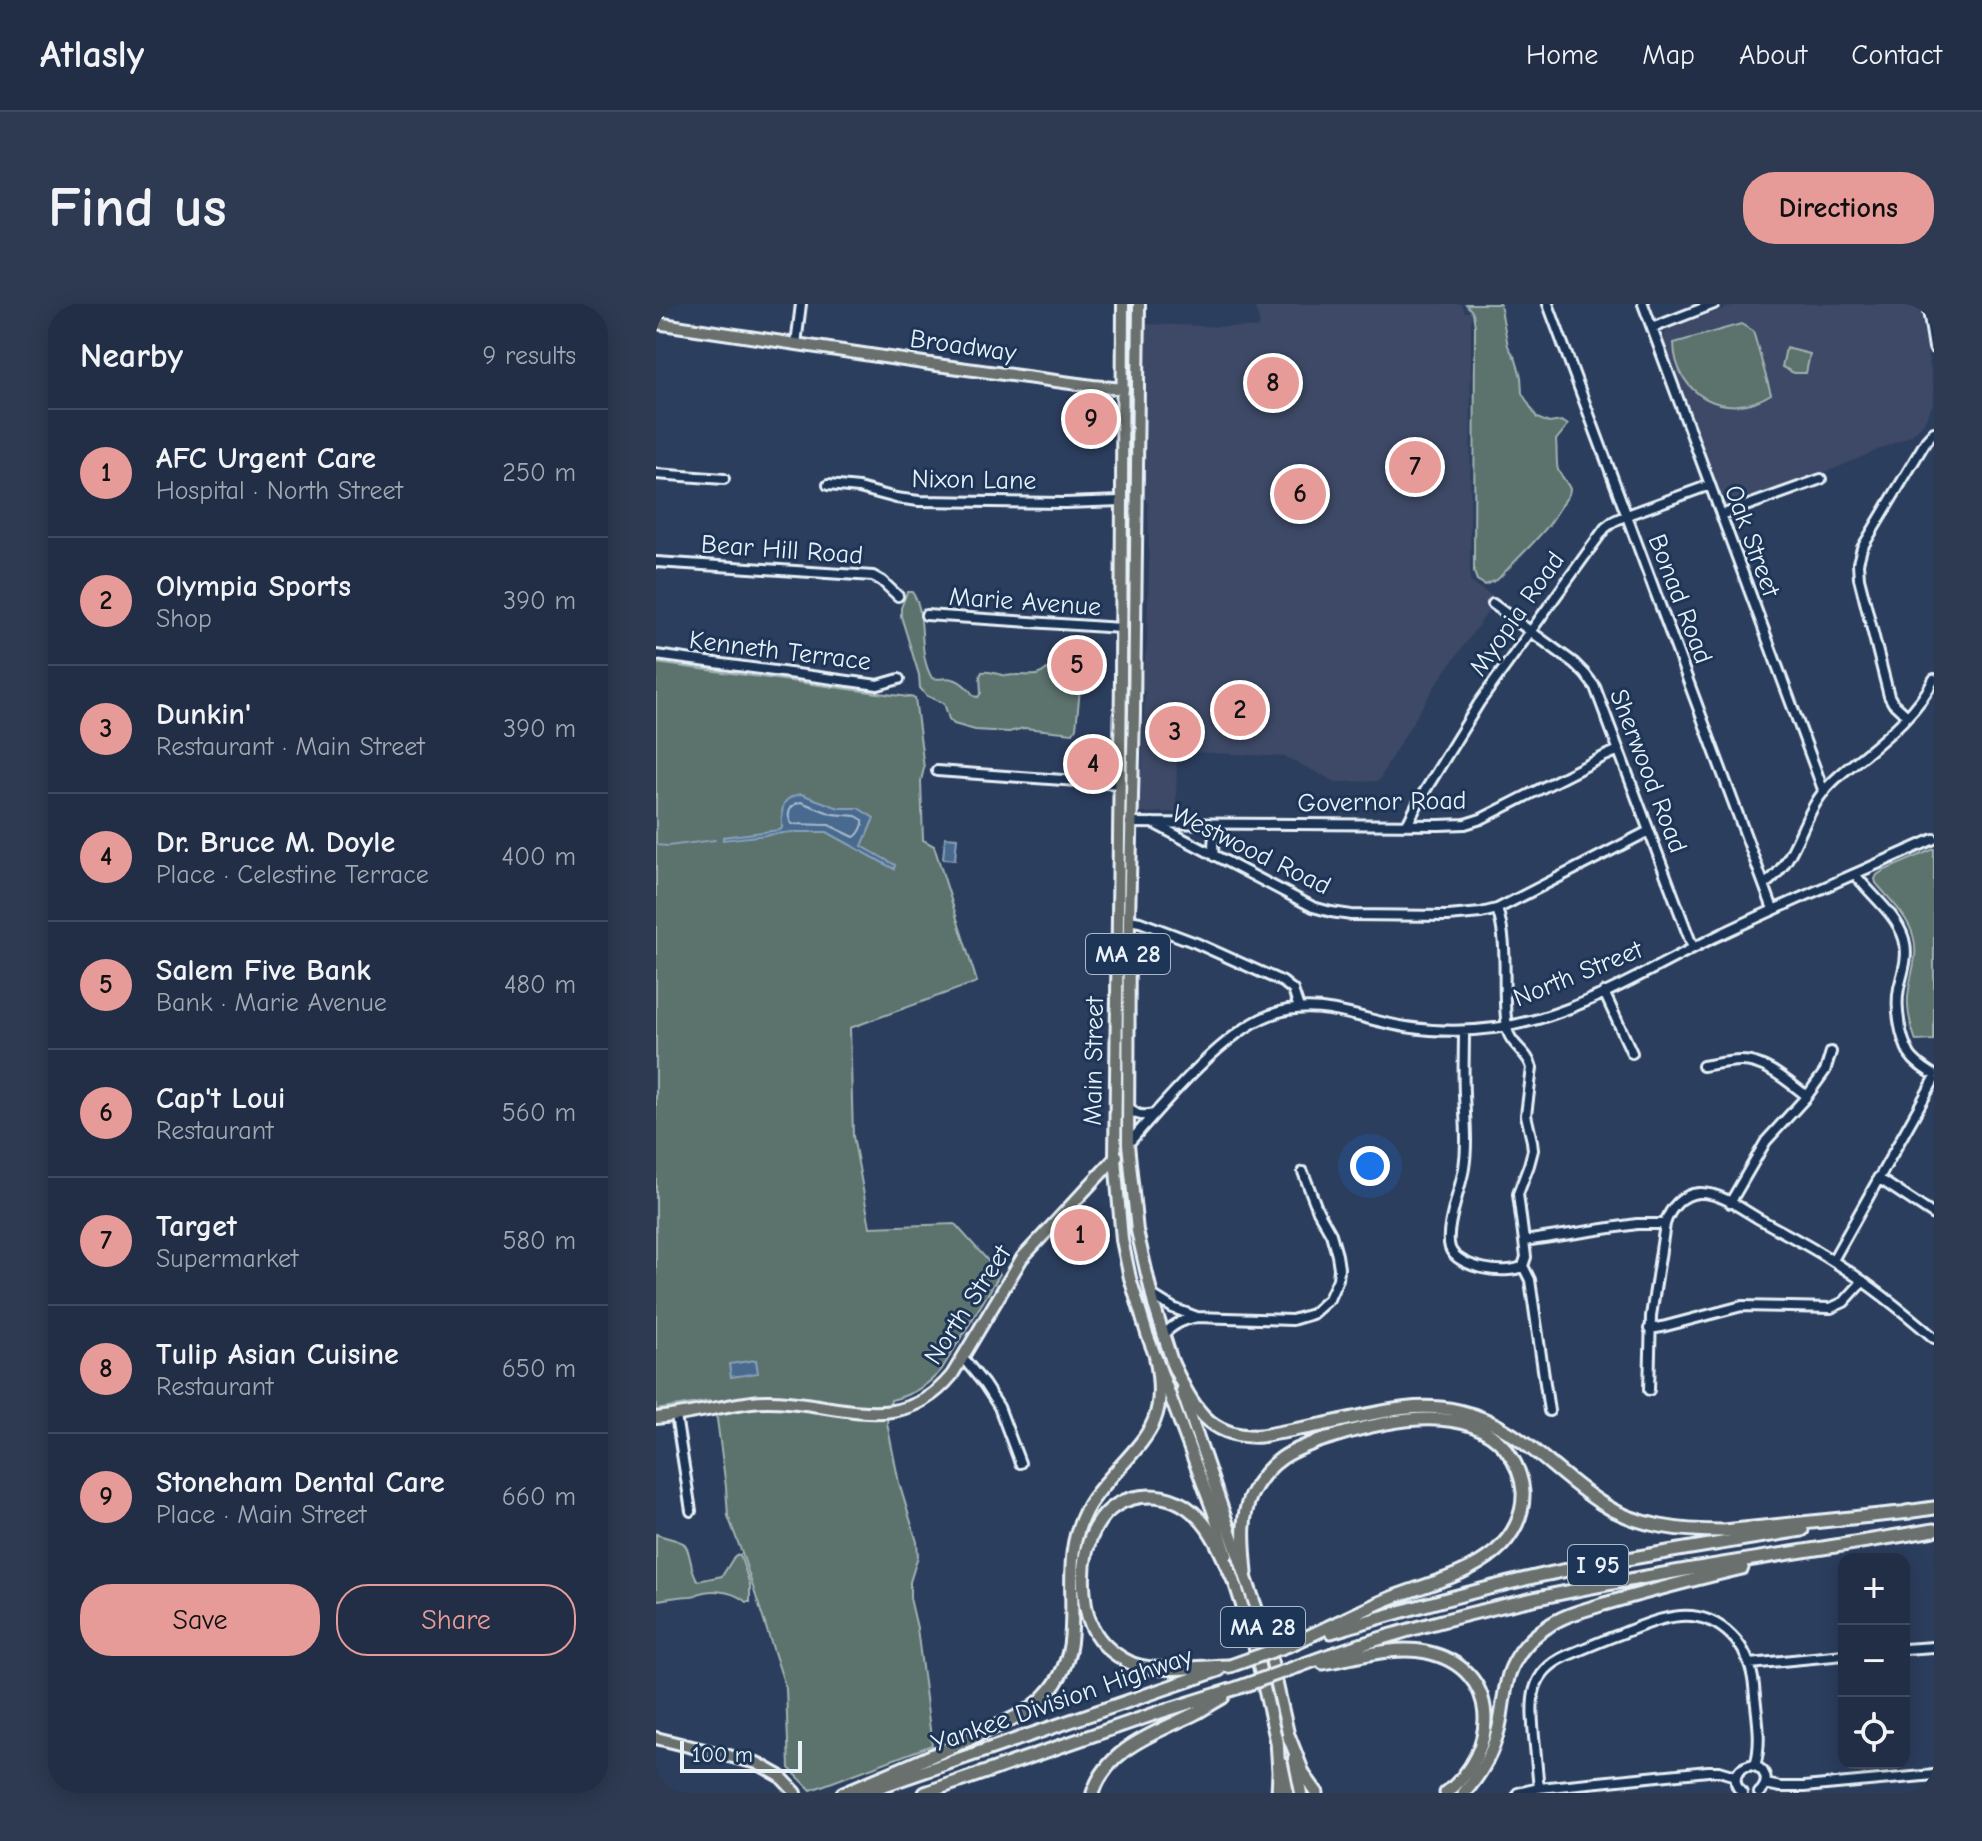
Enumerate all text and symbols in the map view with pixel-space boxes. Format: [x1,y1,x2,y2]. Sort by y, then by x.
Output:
text: Atlasly [40,33,144,77]
text: Home [1526,39,1598,71]
text: Map [1642,39,1695,71]
text: About [1739,39,1807,71]
text: Contact [1851,39,1942,71]
button: Directions [1743,172,1934,244]
text: Find us [48,176,227,240]
street label: Broadway [908,324,1018,368]
text: Nearby [80,336,183,376]
text: 9 results [483,341,576,371]
pin: 8 [1247,353,1299,413]
pin: 9 [1065,389,1117,449]
pin: 7 [1389,437,1441,497]
text: AFC Urgent Care [156,441,376,476]
text: 1 [101,458,111,488]
text: 250 m [502,458,576,488]
street label: Nixon Lane [911,464,1037,496]
pin: 6 [1274,464,1326,524]
text: Hospital · North Street [156,476,403,506]
street label: Oak Street [1718,481,1787,602]
street label: Bear Hill Road [700,529,864,571]
street label: Bonad Road [1642,530,1718,668]
street label: Myopia Road [1463,546,1571,682]
text: Olympia Sports [156,569,351,604]
street label: Marie Avenue [948,582,1102,622]
text: 2 [100,586,112,616]
text: 390 m [503,586,576,616]
text: Shop [156,604,212,634]
street label: Kenneth Terrace [687,625,873,677]
pin: 5 [1051,635,1103,695]
pin: 2 [1214,680,1266,740]
street label: Sherwood Road [1603,685,1693,857]
text: Dunkin' [156,697,251,732]
pin: 3 [1149,702,1201,762]
text: 3 [100,714,112,744]
text: 390 m [503,714,576,744]
text: Restaurant · Main Street [156,732,425,762]
pin: 4 [1067,734,1119,794]
street label: Governor Road [1297,786,1467,818]
street label: Westwood Road [1167,799,1335,901]
text: Dr. Bruce M. Doyle [156,825,395,860]
text: 4 [100,842,112,872]
text: 400 m [502,842,576,872]
text: Place · Celestine Terrace [156,860,429,890]
road number: MA 28 [1086,934,1170,974]
street label: North Street [1509,934,1648,1013]
text: Salem Five Bank [156,953,371,988]
text: 5 [99,970,113,1000]
text: 480 m [504,970,576,1000]
text: Bank · Marie Avenue [156,988,387,1018]
street label: Main Street [1078,995,1110,1126]
text: Cap't Loui [156,1081,285,1116]
text: 6 [99,1098,113,1128]
text: 560 m [502,1098,576,1128]
text: Restaurant [156,1116,273,1146]
your location [1350,1146,1390,1186]
pin: 1 [1054,1205,1106,1265]
text: Target [156,1209,237,1244]
text: 7 [100,1226,112,1256]
text: 580 m [502,1226,576,1256]
street label: North Street [918,1238,1019,1370]
text: Supermarket [156,1244,299,1274]
text: Tulip Asian Cuisine [156,1337,399,1372]
text: 8 [99,1354,113,1384]
text: 650 m [502,1354,576,1384]
text: Restaurant [156,1372,273,1402]
text: Stoneham Dental Care [156,1465,445,1500]
text: 9 [99,1482,113,1512]
text: 660 m [502,1482,576,1512]
text: Place · Main Street [156,1500,366,1530]
road number: I 95 [1568,1545,1628,1585]
map controls [1838,1553,1910,1769]
button: + [1838,1553,1910,1625]
button: Save [80,1584,320,1656]
button: Share [336,1584,576,1656]
road number: MA 28 [1221,1607,1305,1647]
button: − [1838,1625,1910,1697]
street label: Yankee Division Highway [928,1641,1197,1759]
button: locate [1838,1697,1910,1769]
scale bar [680,1737,802,1773]
text: 100 m [692,1742,753,1768]

